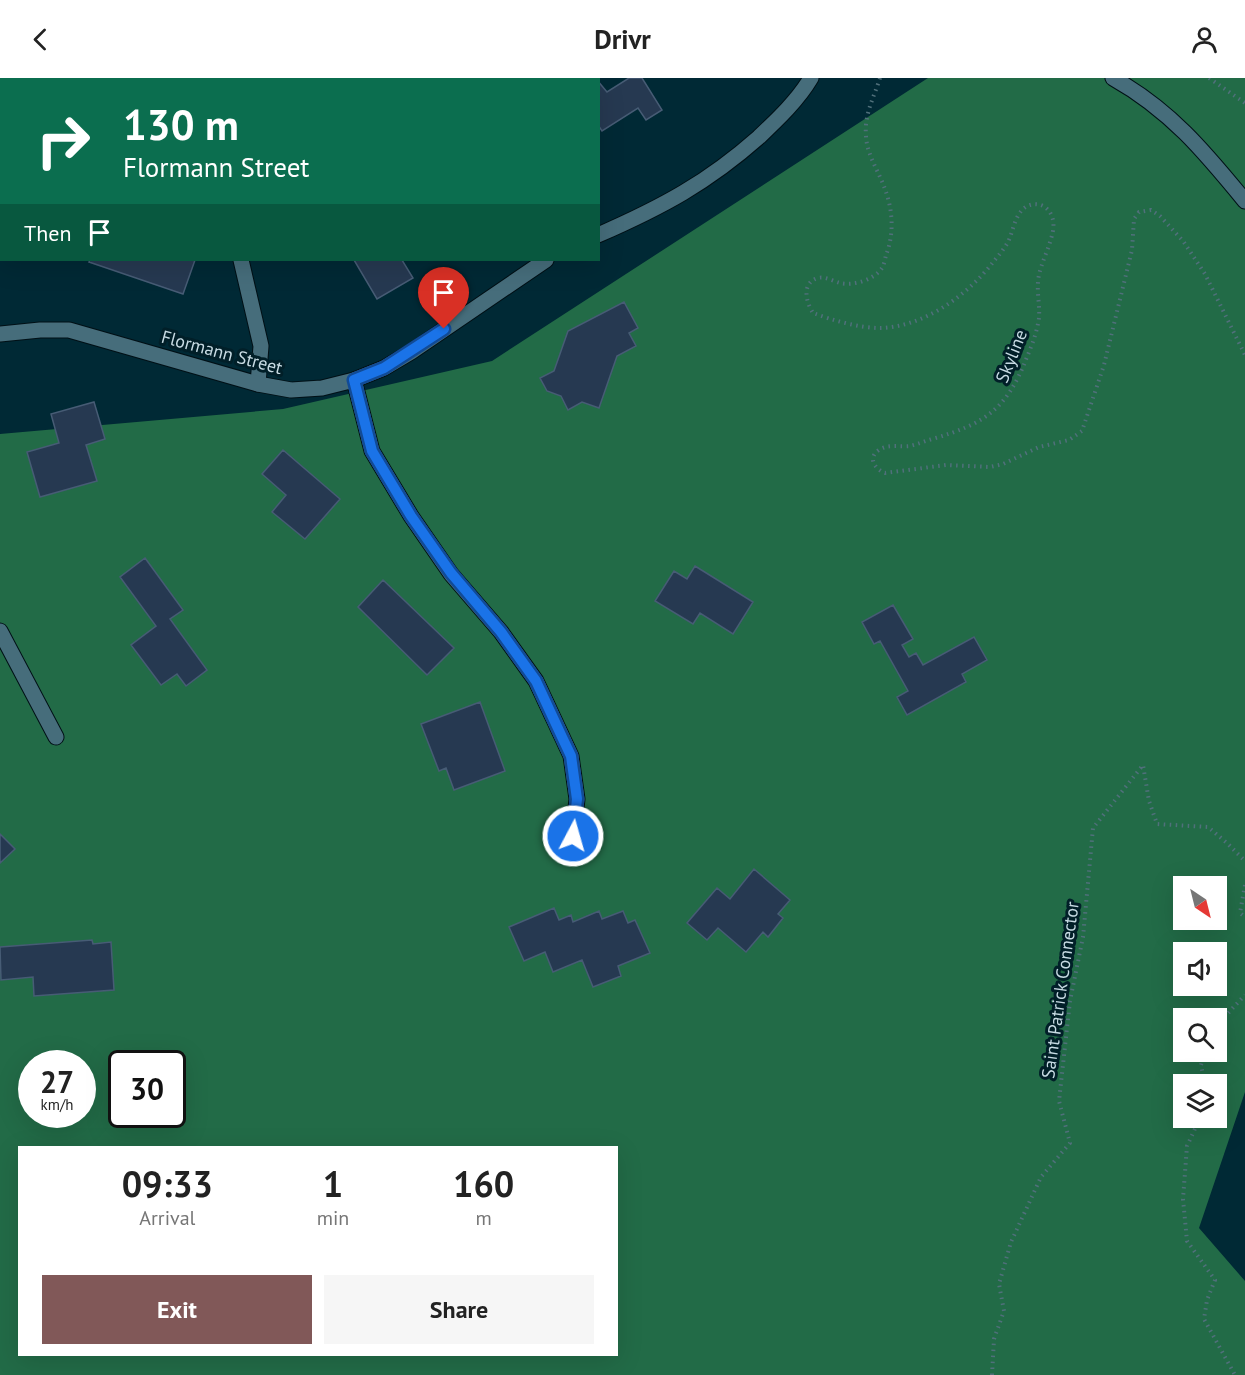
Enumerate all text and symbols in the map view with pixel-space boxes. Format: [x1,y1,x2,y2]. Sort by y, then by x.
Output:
text: Drivr [594,22,651,56]
icon: back [24,23,57,56]
icon: person [1188,23,1221,56]
text: 130 m [123,97,239,152]
icon: right [24,102,102,180]
text: Flormann Street [123,150,310,184]
icon: arrive [83,216,116,249]
text: Then [24,219,71,247]
pin [418,267,469,329]
icon: arrive [427,276,460,309]
street label: Flormann Street [159,325,285,379]
street label: Skyline [990,326,1032,386]
position arrow [541,804,605,868]
north arrow [1173,876,1227,930]
map controls [1173,876,1227,1128]
street label: Saint Patrick Connector [1036,900,1084,1080]
button: sound [1173,942,1227,996]
button: search [1173,1008,1227,1062]
speed limit sign: 30 [108,1050,186,1128]
text: 27 [40,1062,74,1101]
button: layers [1173,1074,1227,1128]
text: km/h [41,1095,73,1114]
text: 09:33 [122,1160,213,1207]
text: 1 [323,1160,343,1207]
text: 160 [453,1160,514,1207]
text: Arrival [139,1205,195,1231]
text: min [317,1205,349,1231]
text: m [476,1205,492,1231]
button: Exit [42,1275,312,1344]
button: Share [324,1275,594,1344]

